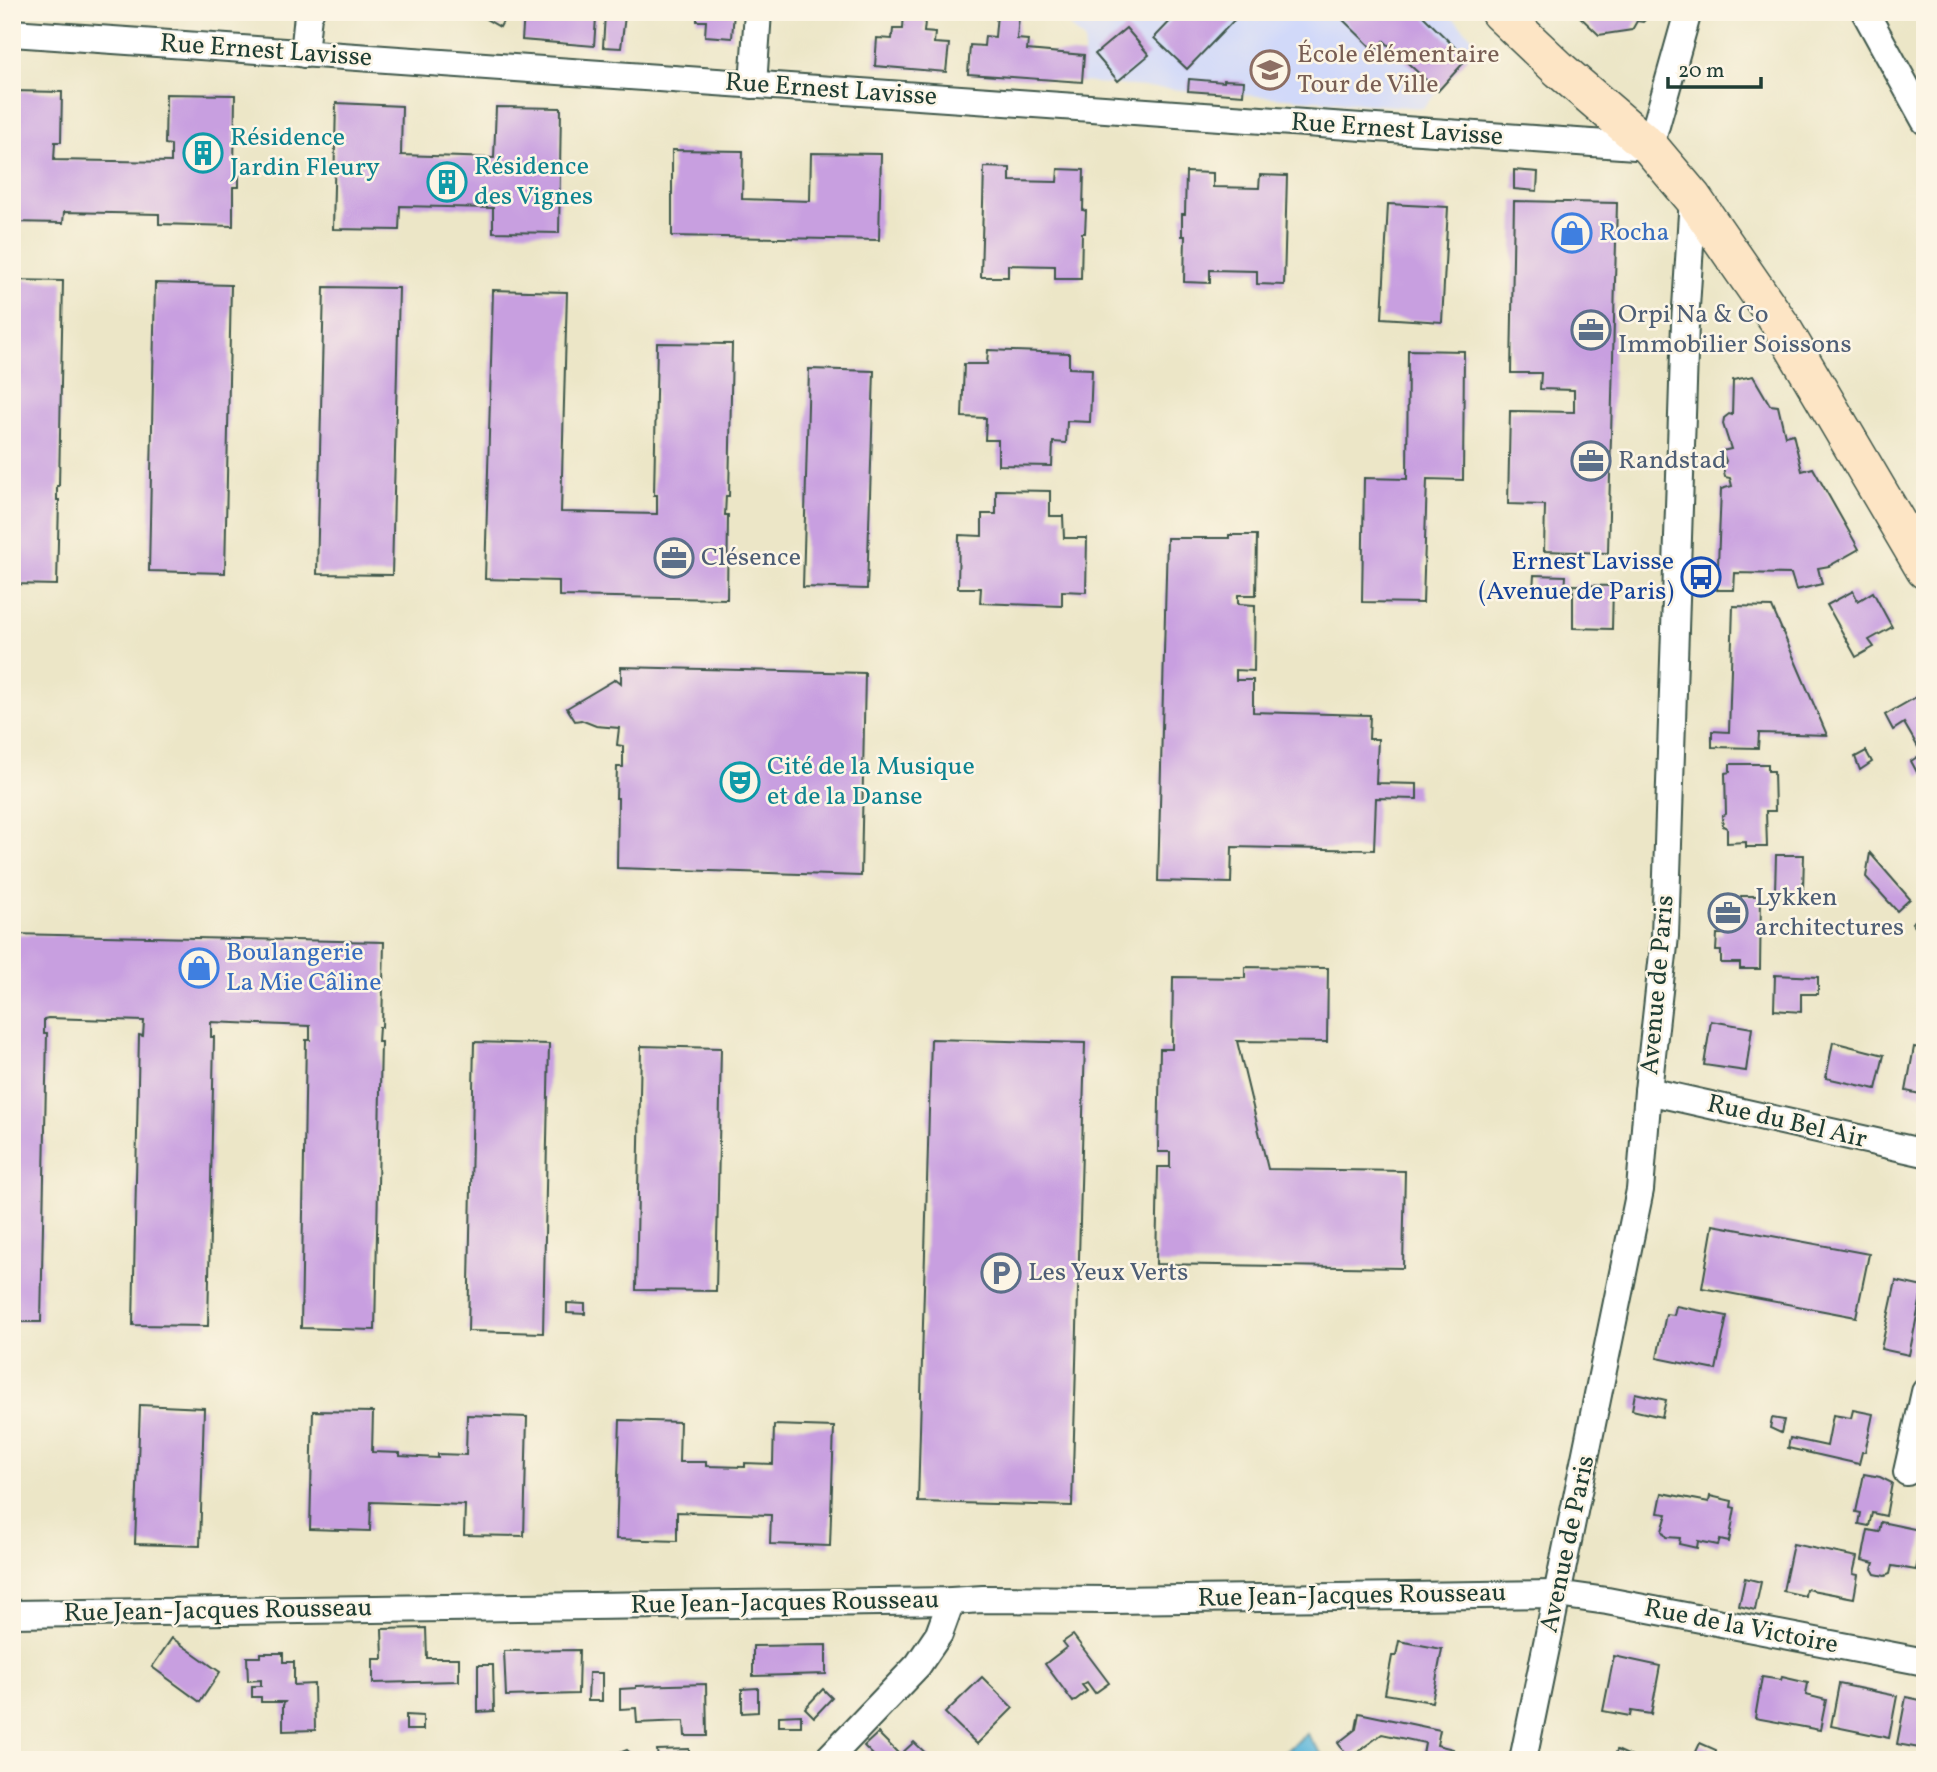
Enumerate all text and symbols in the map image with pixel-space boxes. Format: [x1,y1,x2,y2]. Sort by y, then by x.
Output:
street label: Rue Ernest Lavisse [159,26,373,76]
place label: École élémentaire Tour de Ville [1297,37,1500,103]
scale bar [1668,46,1760,90]
school or university icon: École élémentaire Tour de Ville [1249,49,1291,91]
text: 20 m [1678,57,1724,86]
street label: Rue Ernest Lavisse [724,65,938,115]
street label: Rue Ernest Lavisse [1290,105,1504,155]
place label: Résidence Jardin Fleury [230,120,380,186]
building icon: Résidence Jardin Fleury [182,132,224,174]
place label: Résidence des Vignes [474,149,593,215]
building icon: Résidence des Vignes [426,161,468,203]
shop icon: Rocha [1551,212,1593,254]
place label: Rocha [1599,215,1670,251]
place label: Orpi Na & Co Immobilier Soissons [1618,297,1852,363]
office icon: Orpi Na & Co Immobilier Soissons [1570,309,1612,351]
office icon: Randstad [1570,440,1612,482]
place label: Randstad [1618,443,1727,479]
office icon: Clésence [653,537,695,579]
place label: Clésence [701,540,801,576]
place label: Ernest Lavisse (Avenue de Paris) [1479,544,1674,610]
bus stop icon: Ernest Lavisse (Avenue de Paris) [1680,556,1722,598]
place label: Cité de la Musique et de la Danse [767,749,975,815]
theatre icon: Cité de la Musique et de la Danse [719,761,761,803]
place label: Lykken architectures [1755,880,1904,946]
office icon: Lykken architectures [1707,892,1749,934]
street label: Avenue de Paris [1632,894,1684,1076]
place label: Boulangerie La Mie Câline [226,935,382,1001]
shop icon: Boulangerie La Mie Câline [178,947,220,989]
street label: Rue du Bel Air [1704,1086,1871,1158]
parking icon: Les Yeux Verts [980,1252,1022,1294]
place label: Les Yeux Verts [1028,1255,1188,1291]
street label: Avenue de Paris [1532,1452,1604,1636]
street label: Rue Jean-Jacques Rousseau [1197,1575,1507,1617]
street label: Rue Jean-Jacques Rousseau [630,1582,940,1624]
street label: Rue Jean-Jacques Rousseau [63,1590,373,1632]
street label: Rue de la Victoire [1641,1591,1841,1663]

